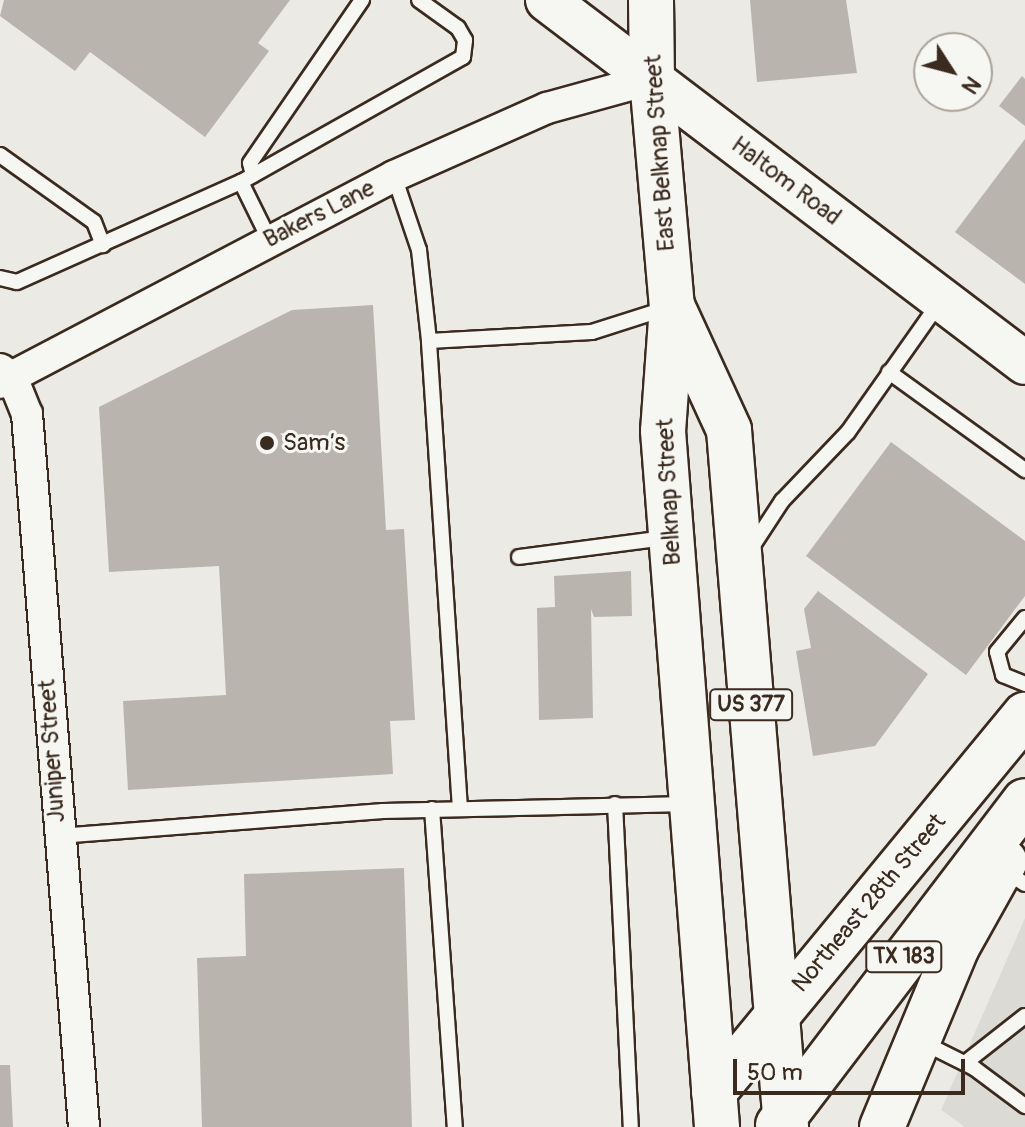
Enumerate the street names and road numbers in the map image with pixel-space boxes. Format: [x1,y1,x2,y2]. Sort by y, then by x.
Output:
street label: East Belknap Street [639,54,681,252]
street label: Haltom Road [725,130,847,232]
street label: Bakers Lane [259,174,379,254]
street label: Belknap Street [651,418,687,566]
street label: Juniper Street [33,678,71,824]
road number: US 377 [709,687,793,723]
street label: Northeast 28th Street [786,808,952,998]
road number: TX 183 [864,939,944,975]

